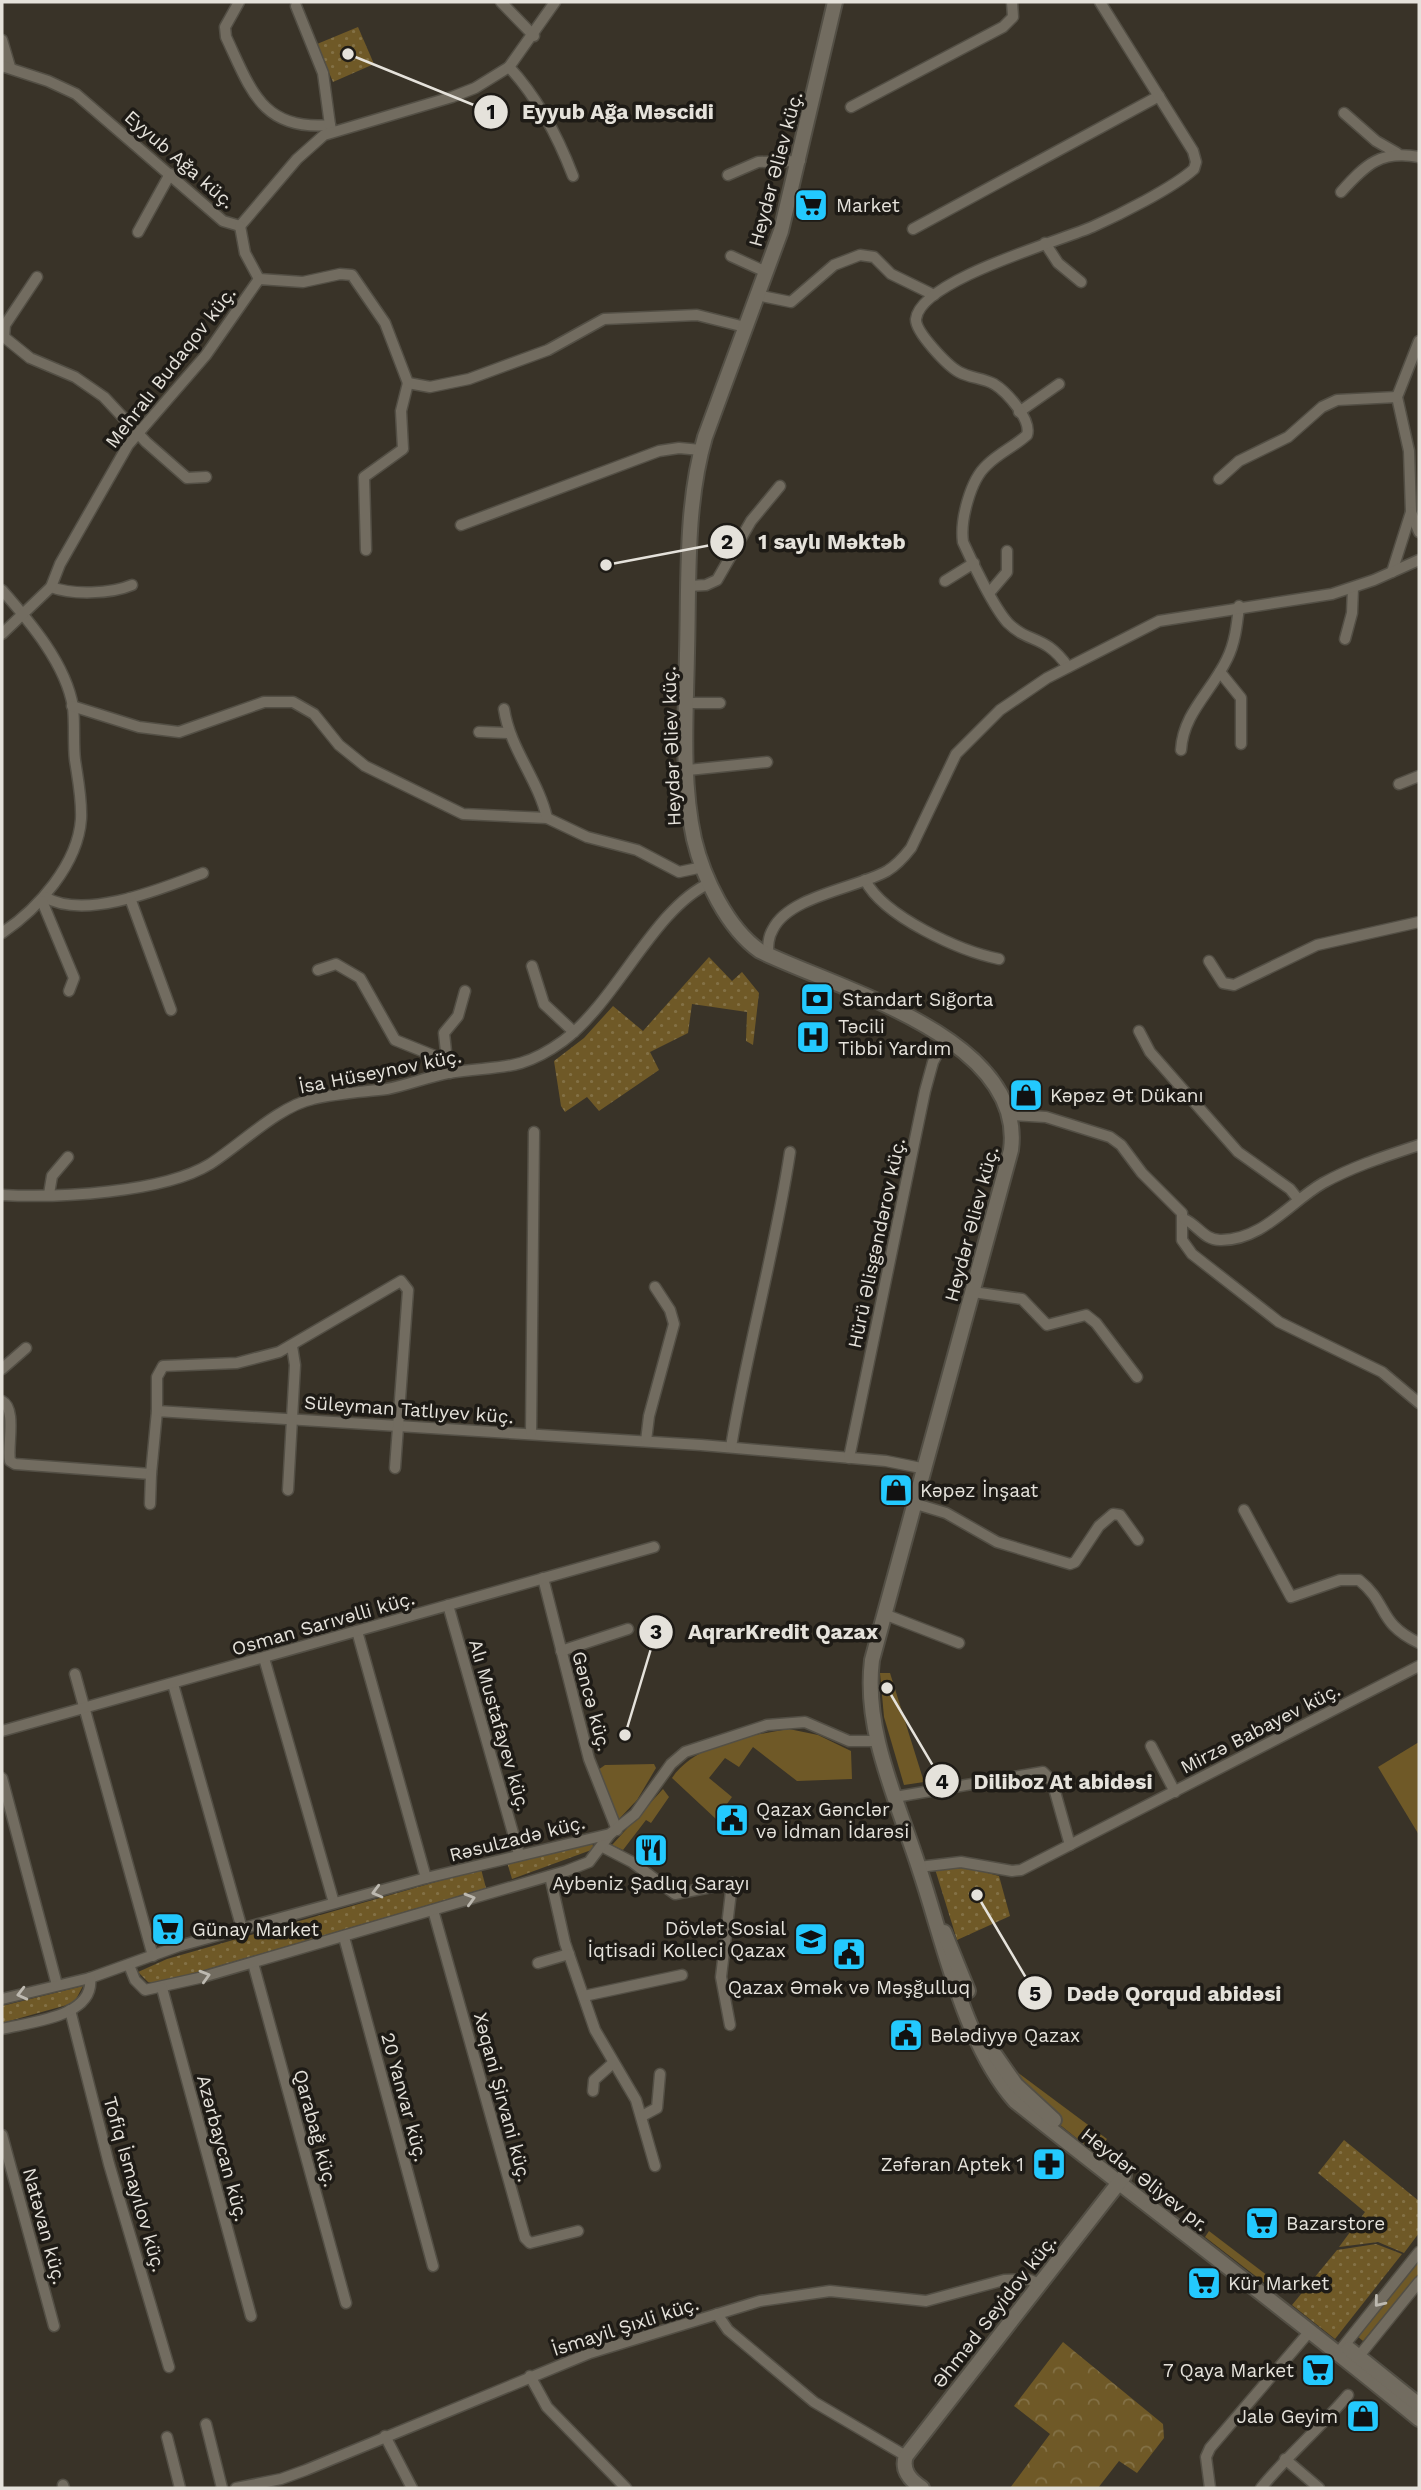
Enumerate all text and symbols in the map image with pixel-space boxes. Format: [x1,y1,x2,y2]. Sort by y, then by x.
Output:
street label: Heydər Əliev küç. [744,89,807,249]
callout: Eyyub Ağa Məscidi [473,91,729,133]
text: 1 [486,99,496,124]
text: Eyyub Ağa Məscidi [522,99,714,124]
street label: Eyyub Ağa küç. [120,105,239,213]
supermarket icon: Market [792,186,830,224]
place label: Market [836,194,900,217]
street label: Mehralı Budaqov küç. [100,282,241,453]
callout: 1 saylı Məktəb [709,521,920,563]
text: 2 [721,529,733,554]
text: 1 saylı Məktəb [758,529,906,554]
street label: Heydər Əliev küç. [657,666,686,826]
bank icon: Standart Sığorta [798,980,836,1018]
place label: Standart Sığorta [842,988,994,1011]
place label: Təcili Tibbi Yardım [838,1015,951,1060]
hospital icon: Təcili Tibbi Yardım [794,1018,832,1056]
street label: İsa Hüseynov küç. [297,1044,463,1099]
shop icon: Kəpəz Ət Dükanı [1007,1076,1045,1114]
place label: Kəpəz Ət Dükanı [1050,1084,1203,1107]
street label: Hürü Əlisgəndərov küç. [843,1136,910,1350]
street label: Heydər Əliev küç. [940,1144,1003,1304]
street label: Süleyman Tatlıyev küç. [303,1391,514,1428]
shop icon: Kəpəz İnşaat [877,1471,915,1509]
place label: Kəpəz İnşaat [920,1479,1038,1502]
street label: Osman Sarıvəlli küç. [229,1586,417,1661]
callout: AqrarKredit Qazax [639,1611,892,1653]
text: 3 [650,1619,662,1644]
text: AqrarKredit Qazax [688,1619,879,1644]
street label: Alı Mustafayev küç. [464,1636,535,1814]
street label: Gəncə küç. [567,1649,616,1754]
street label: Mirzə Babayev küç. [1176,1678,1344,1779]
callout: Diliboz At abidəsi [924,1760,1167,1802]
text: 4 [935,1769,949,1794]
text: Diliboz At abidəsi [973,1769,1153,1794]
place label: Qazax Gənclər və İdman İdarəsi [756,1798,909,1843]
public building icon: Qazax Gənclər və İdman İdarəsi [713,1801,751,1839]
street label: Rəsulzadə küç. [447,1810,587,1866]
restaurant icon: Aybəniz Şadlıq Sarayı [632,1831,670,1869]
place label: Aybəniz Şadlıq Sarayı [553,1872,749,1895]
one-way arrow [372,1883,384,1898]
one-way arrow [464,1892,476,1907]
supermarket icon: Günay Market [149,1910,187,1948]
place label: Dövlət Sosial İqtisadi Kolleci Qazax [588,1917,786,1962]
place label: Günay Market [192,1918,319,1941]
school or university icon: Dövlət Sosial İqtisadi Kolleci Qazax [792,1920,830,1958]
public building icon: Qazax Əmək və Məşğulluq [830,1935,868,1973]
one-way arrow [199,1970,211,1985]
callout: Dədə Qorqud abidəsi [1017,1972,1295,2014]
place label: Qazax Əmək və Məşğulluq [728,1976,970,1999]
text: 5 [1029,1981,1041,2006]
text: Dədə Qorqud abidəsi [1067,1981,1281,2006]
one-way arrow [16,1986,28,2000]
street label: Xəqani Şirvani küç. [469,2010,536,2184]
public building icon: Bələdiyyə Qazax [887,2016,925,2054]
place label: Bələdiyyə Qazax [930,2024,1080,2047]
street label: 20 Yanvar küç. [376,2030,433,2164]
street label: Qarabağ küç. [289,2067,342,2189]
street label: Azərbaycan küç. [192,2072,253,2224]
street label: Tofiq İsmayılov küç. [98,2094,171,2275]
street label: Heydər Əliyev pr. [1077,2123,1213,2236]
pharmacy icon: Zəfəran Aptek 1 [1030,2145,1068,2183]
place label: Zəfəran Aptek 1 [881,2153,1024,2176]
street label: Natəvan küç. [18,2165,71,2287]
supermarket icon: Bazarstore [1243,2204,1281,2242]
place label: Bazarstore [1286,2212,1385,2235]
street label: Əhməd Seyidov küç. [928,2230,1061,2392]
supermarket icon: Kür Market [1185,2264,1223,2302]
place label: Kür Market [1228,2272,1329,2295]
street label: İsmayil Şıxli küç. [549,2292,702,2361]
one-way arrow [1374,2295,1387,2307]
supermarket icon: 7 Qaya Market [1299,2351,1337,2389]
place label: 7 Qaya Market [1163,2359,1294,2382]
shop icon: Jalə Geyim [1344,2397,1382,2435]
place label: Jalə Geyim [1236,2405,1338,2428]

